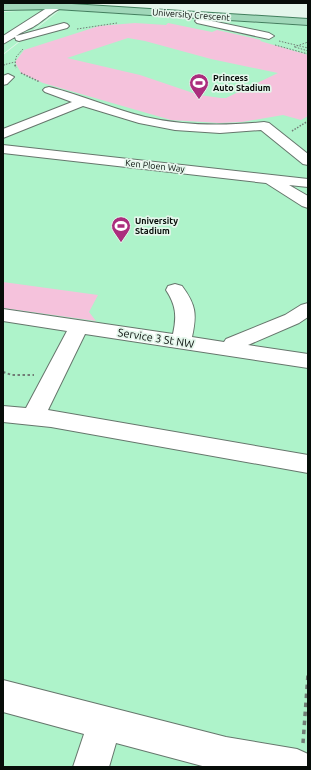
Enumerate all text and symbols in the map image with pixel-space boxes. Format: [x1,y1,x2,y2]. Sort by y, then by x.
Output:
street label: University Crescent [152,7,231,23]
sports icon: Princess Auto Stadium [188,72,210,100]
place label: Princess Auto Stadium [213,73,271,93]
street label: Ken Ploen Way [125,158,186,174]
sports icon: University Stadium [110,215,132,243]
place label: University Stadium [135,216,178,236]
street label: Service 3 St NW [117,326,195,350]

